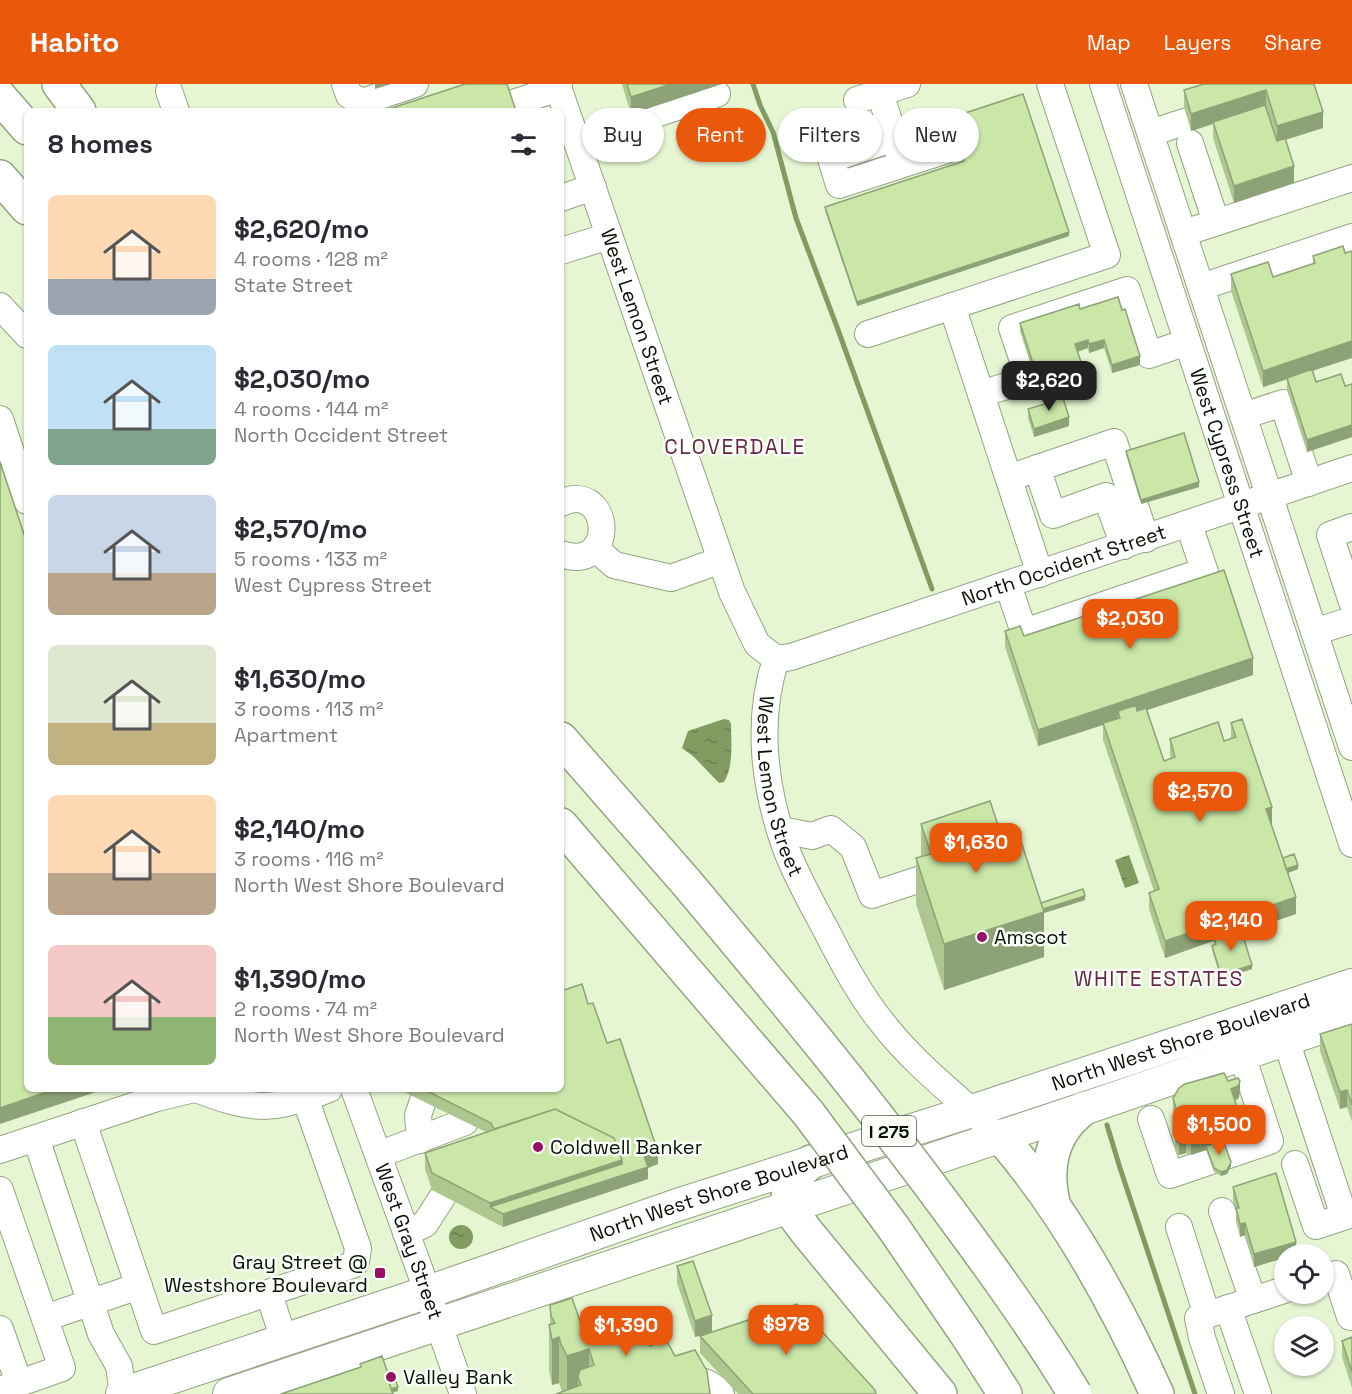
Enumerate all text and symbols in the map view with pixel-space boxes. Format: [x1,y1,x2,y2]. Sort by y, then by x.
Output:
text: Habito [30,24,119,60]
text: Map [1087,29,1131,56]
text: Layers [1164,29,1231,56]
text: Share [1264,29,1322,56]
chip: Buy [582,108,664,162]
chip: Rent [676,108,766,162]
chip: Filters [778,108,882,162]
chip: New [894,108,979,162]
text: 8 homes [48,127,153,161]
icon: filters [507,128,540,161]
text: $2,620/mo [234,212,369,246]
icon: home [96,219,168,291]
street label: West Lemon Street [595,225,679,408]
text: 4 rooms · 128 m² [234,246,388,272]
text: State Street [234,272,353,298]
pin: $2,620 [1000,361,1098,412]
text: $2,030/mo [234,362,370,396]
street label: West Cypress Street [1184,365,1270,561]
text: $2,620 [1016,367,1082,393]
icon: home [96,369,168,441]
text: 4 rooms · 144 m² [234,396,388,422]
text: North Occident Street [234,422,448,448]
district label: CLOVERDALE [664,433,806,460]
text: $2,570/mo [234,512,367,546]
icon: home [96,519,168,591]
street label: North Occident Street [958,519,1169,612]
text: 5 rooms · 133 m² [234,546,387,572]
text: West Cypress Street [234,572,432,598]
pin: $2,030 [1081,599,1179,650]
text: $2,030 [1096,605,1164,631]
text: $1,630/mo [234,662,366,696]
icon: home [96,669,168,741]
street label: West Lemon Street [751,694,809,881]
text: 3 rooms · 113 m² [234,696,383,722]
text: Apartment [234,722,338,748]
pin: $2,570 [1151,772,1249,823]
text: $2,570 [1167,778,1233,804]
text: $2,140/mo [234,812,365,846]
icon: home [96,819,168,891]
pin: $1,630 [927,823,1025,874]
text: $1,630 [944,829,1008,855]
text: 3 rooms · 116 m² [234,846,384,872]
text: North West Shore Boulevard [234,872,505,898]
pin: $2,140 [1182,901,1280,952]
text: $2,140 [1199,907,1263,933]
place label: Amscot [994,924,1067,950]
marker: Amscot [975,930,989,944]
text: $1,390/mo [234,962,366,996]
district label: WHITE ESTATES [1074,965,1244,992]
icon: home [96,969,168,1041]
street label: North West Shore Boulevard [1048,987,1313,1097]
text: 2 rooms · 74 m² [234,996,377,1022]
text: North West Shore Boulevard [234,1022,505,1048]
pin: $1,500 [1170,1105,1268,1156]
text: $1,500 [1187,1111,1251,1137]
road number: I 275 [862,1116,916,1146]
place label: Coldwell Banker [550,1134,702,1160]
street label: North West Shore Boulevard [586,1138,852,1248]
marker: Coldwell Banker [531,1140,545,1154]
street label: West Gray Street [369,1160,449,1323]
map controls [1274,1244,1334,1376]
button: locate [1274,1244,1334,1304]
place label: Gray Street @ Westshore Boulevard [164,1249,368,1298]
marker: Gray Street @ Westshore Boulevard [373,1266,387,1280]
pin: $978 [750,1305,822,1356]
pin: $1,390 [577,1306,675,1357]
text: $978 [762,1311,810,1337]
text: $1,390 [594,1312,658,1338]
button: layers [1274,1316,1334,1376]
place label: Valley Bank [403,1364,513,1390]
marker: Valley Bank [384,1370,398,1384]

